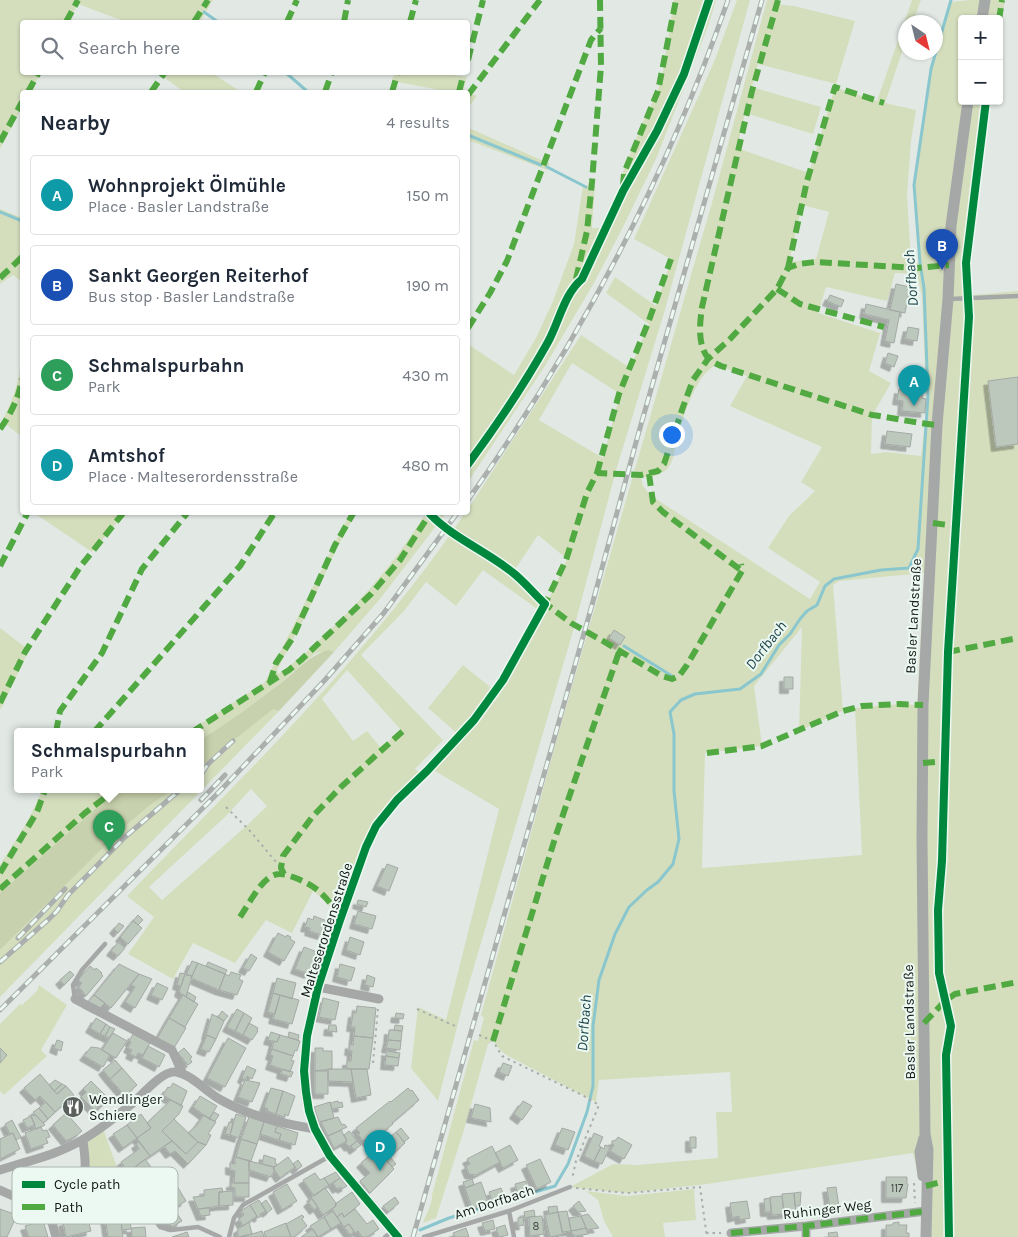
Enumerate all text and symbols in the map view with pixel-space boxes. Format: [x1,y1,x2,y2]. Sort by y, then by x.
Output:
north arrow [898,15,943,60]
map controls [958,15,1003,105]
button: + [958,15,1003,60]
search box [20,20,470,75]
icon: search [38,34,66,62]
text: Search here [78,37,180,59]
button: − [958,60,1003,105]
text: Nearby [40,111,110,135]
text: 4 results [386,113,450,132]
text: Wohnprojekt Ölmühle [88,175,286,197]
text: A [52,186,62,205]
text: 150 m [406,186,449,205]
text: Place · Basler Landstraße [88,197,269,216]
pin: B [926,229,958,270]
water label: Dorfbach [900,249,922,307]
text: Sankt Georgen Reiterhof [88,265,309,287]
text: B [52,276,62,295]
text: 190 m [406,276,449,295]
text: Bus stop · Basler Landstraße [88,287,295,306]
text: Schmalspurbahn [88,355,244,377]
pin: A [898,365,930,406]
text: C [52,366,62,385]
text: 430 m [402,366,449,385]
text: Park [88,377,120,396]
your location [659,422,685,448]
text: Amtshof [88,445,165,467]
text: D [52,456,62,475]
text: 480 m [402,456,449,475]
text: Place · Malteserordensstraße [88,467,298,486]
street label: Basler Landstraße [902,558,925,674]
water label: Dorfbach [741,617,791,673]
popup [14,728,204,793]
text: Schmalspurbahn [31,740,187,762]
text: Park [31,762,63,781]
pin: C [93,810,125,851]
street label: Malteserordensstraße [297,861,356,1000]
street label: Basler Landstraße [900,964,919,1080]
water label: Dorfbach [573,994,595,1052]
place label: Wendlinger Schiere [89,1091,163,1124]
restaurant icon: Wendlinger Schiere [61,1095,85,1119]
pin: D [364,1130,396,1171]
legend [12,1167,178,1224]
text: Cycle path [54,1176,120,1193]
street label: Am Dorfbach [452,1182,536,1223]
house number: 117 [891,1182,903,1195]
street label: Ruhinger Weg [782,1196,872,1223]
text: Path [54,1199,83,1216]
house number: 8 [533,1220,540,1233]

